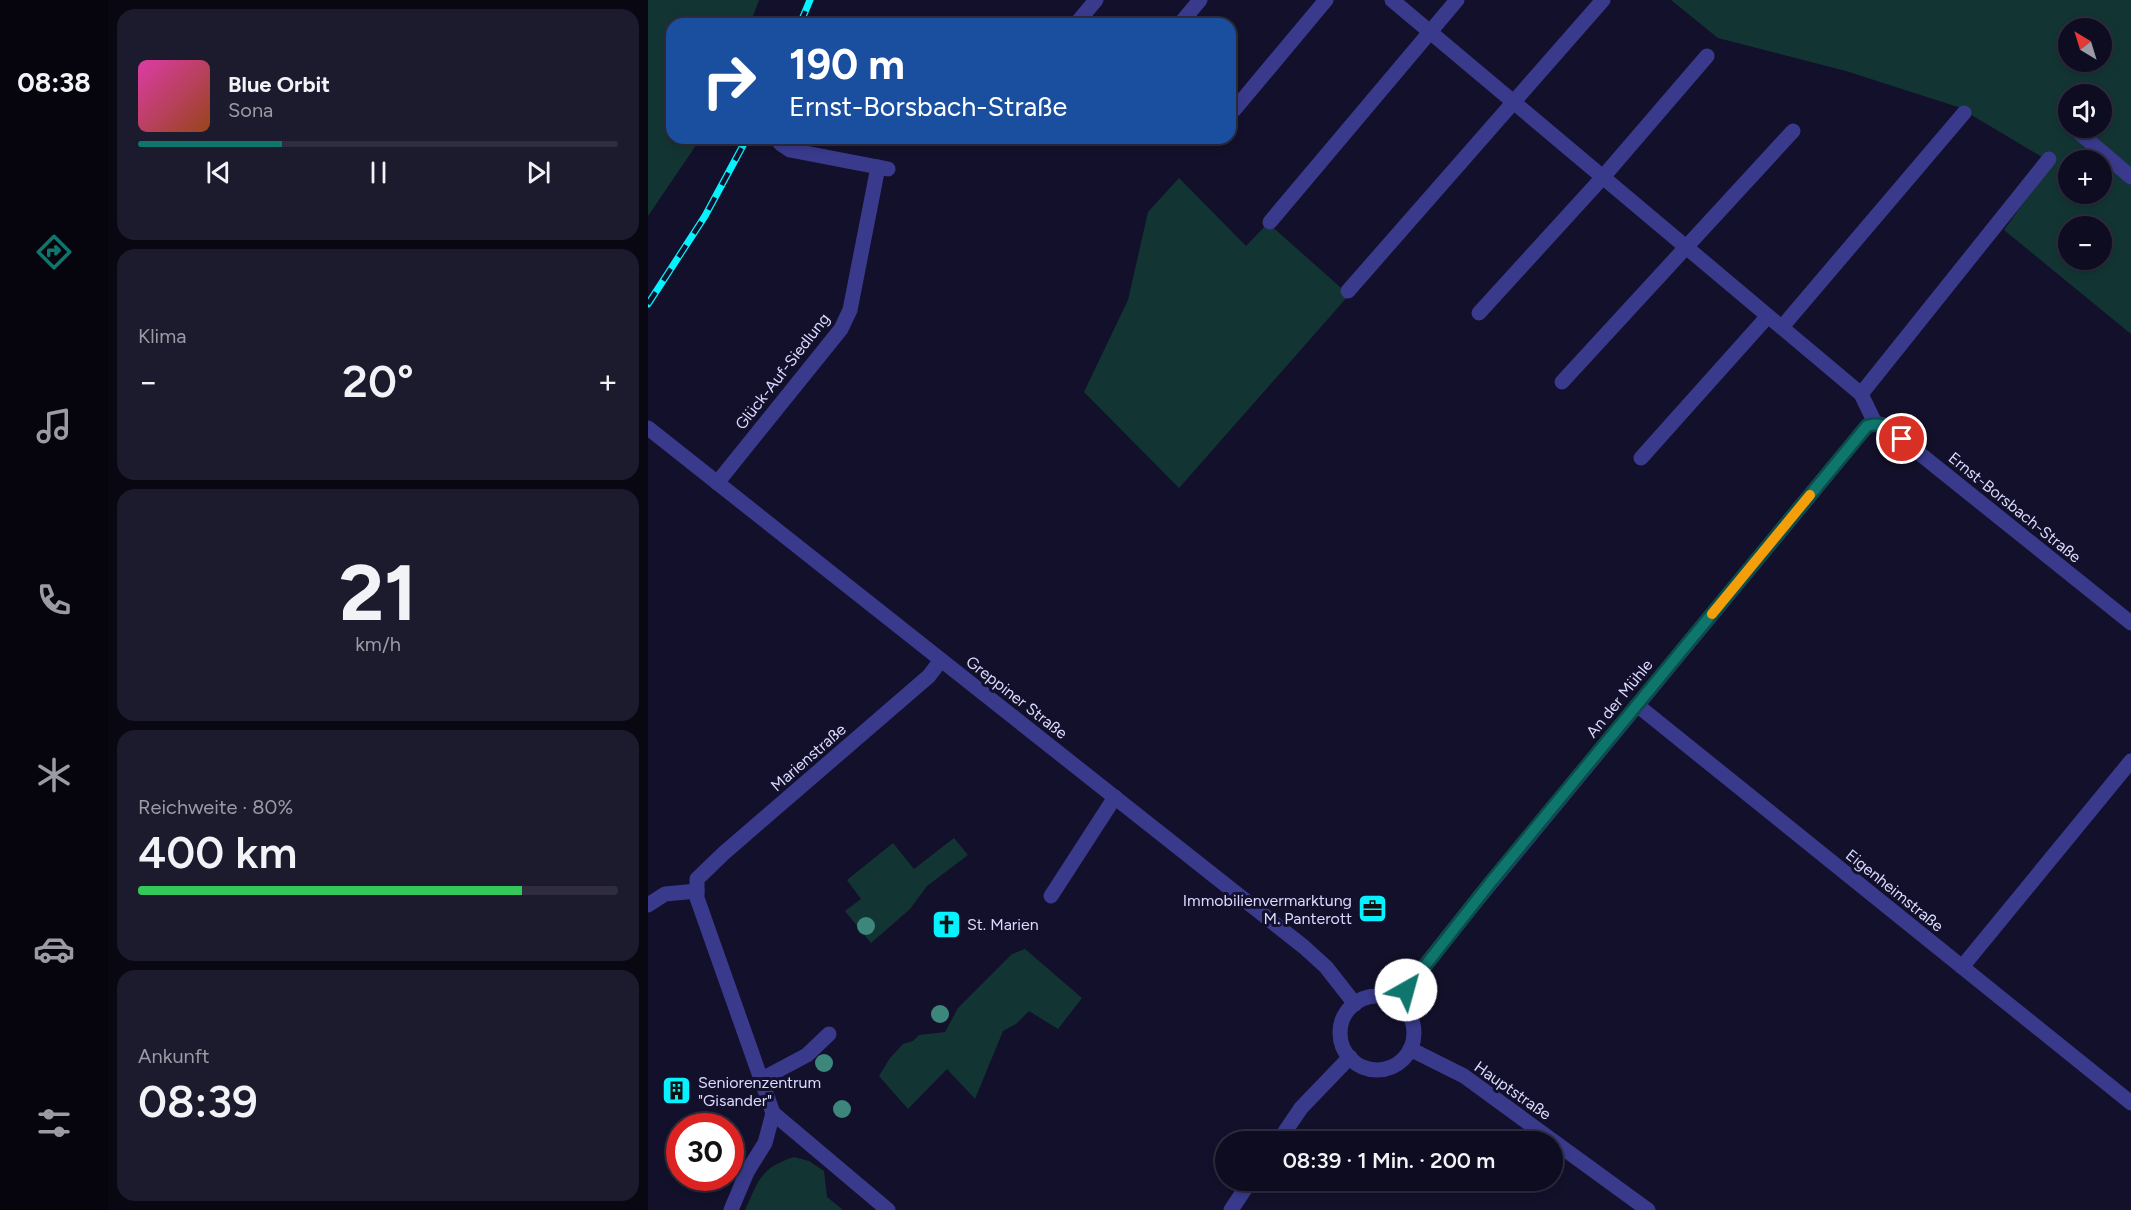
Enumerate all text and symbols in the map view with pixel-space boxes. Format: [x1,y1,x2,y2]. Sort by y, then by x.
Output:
north arrow [2058,18,2112,72]
map controls [2058,18,2112,270]
text: 190 m [789,39,905,90]
icon: right [690,42,768,120]
text: 08:38 [17,66,91,99]
text: Blue Orbit [228,71,330,98]
button: sound [2058,84,2112,138]
text: Ernst-Borsbach-Straße [789,90,1067,123]
text: Sona [228,98,273,122]
button: + [2058,150,2112,204]
icon: previous [202,156,235,189]
icon: pause [362,156,395,189]
icon: next [522,156,555,189]
button: − [2058,216,2112,270]
icon: directions [33,231,75,273]
street label: Glück-Auf-Siedlung [731,309,834,433]
text: Klima [138,324,186,348]
text: 20° [342,354,414,408]
text: − [138,362,159,401]
text: + [597,362,618,401]
icon: music [33,405,75,447]
pin [1876,413,1927,464]
icon: arrive [1885,422,1918,455]
street label: Ernst-Borsbach-Straße [1945,448,2085,567]
text: 21 [339,546,417,640]
icon: phone [33,579,75,621]
text: km/h [355,632,401,656]
street label: Greppiner Straße [962,652,1071,743]
street label: An der Mühle [1582,655,1657,741]
street label: Marienstraße [767,719,850,795]
icon: climate [33,754,75,796]
text: Reichweite · 80% [138,795,293,819]
text: 400 km [138,825,297,879]
street label: Eigenheimstraße [1842,845,1948,936]
place label: Immobilienvermarktung M. Panterott [1183,891,1352,928]
office icon: Immobilienvermarktung M. Panterott [1357,893,1389,925]
church icon: St. Marien [930,908,962,940]
place label: St. Marien [967,915,1039,934]
icon: car [33,928,75,970]
position arrow [1374,958,1438,1022]
text: Ankunft [138,1044,210,1068]
street label: Hauptstraße [1471,1057,1555,1124]
place label: Seniorenzentrum "Gisander" [698,1073,821,1110]
text: 08:39 [138,1074,258,1128]
building icon: Seniorenzentrum "Gisander" [661,1075,693,1107]
icon: filters [33,1102,75,1144]
speed limit sign: 30 [666,1113,744,1191]
text: 08:39 · 1 Min. · 200 m [1283,1147,1495,1174]

